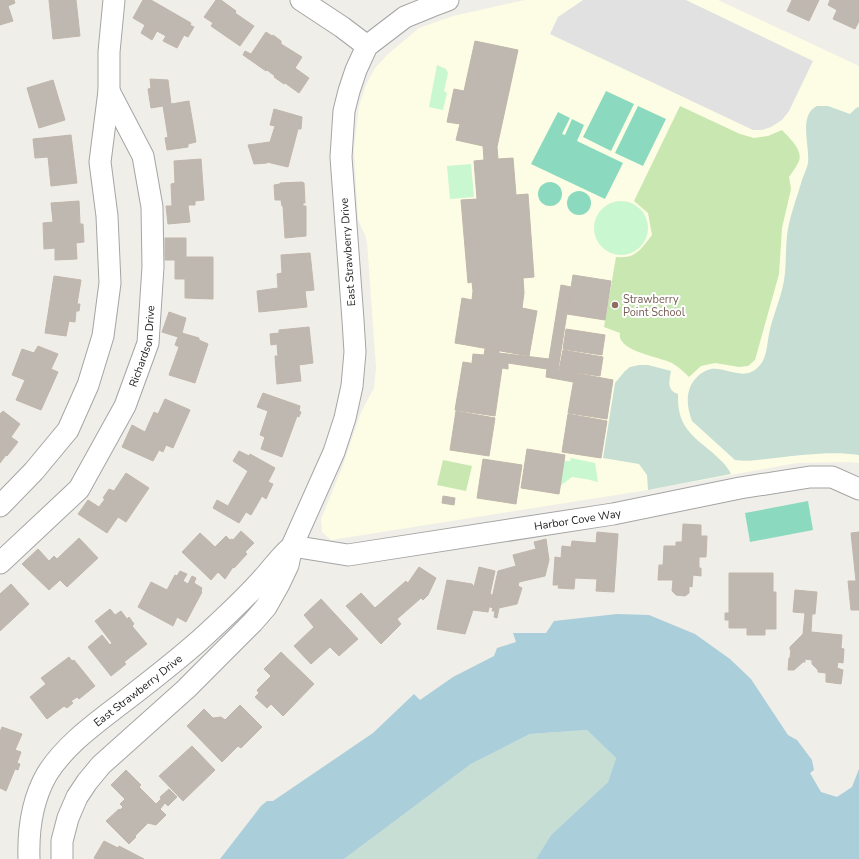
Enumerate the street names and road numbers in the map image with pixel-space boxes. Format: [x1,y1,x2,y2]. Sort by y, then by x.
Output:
street label: East Strawberry Drive [337,197,359,307]
street label: Richardson Drive [125,305,158,389]
street label: Harbor Cove Way [533,505,623,534]
street label: East Strawberry Drive [90,651,185,730]

